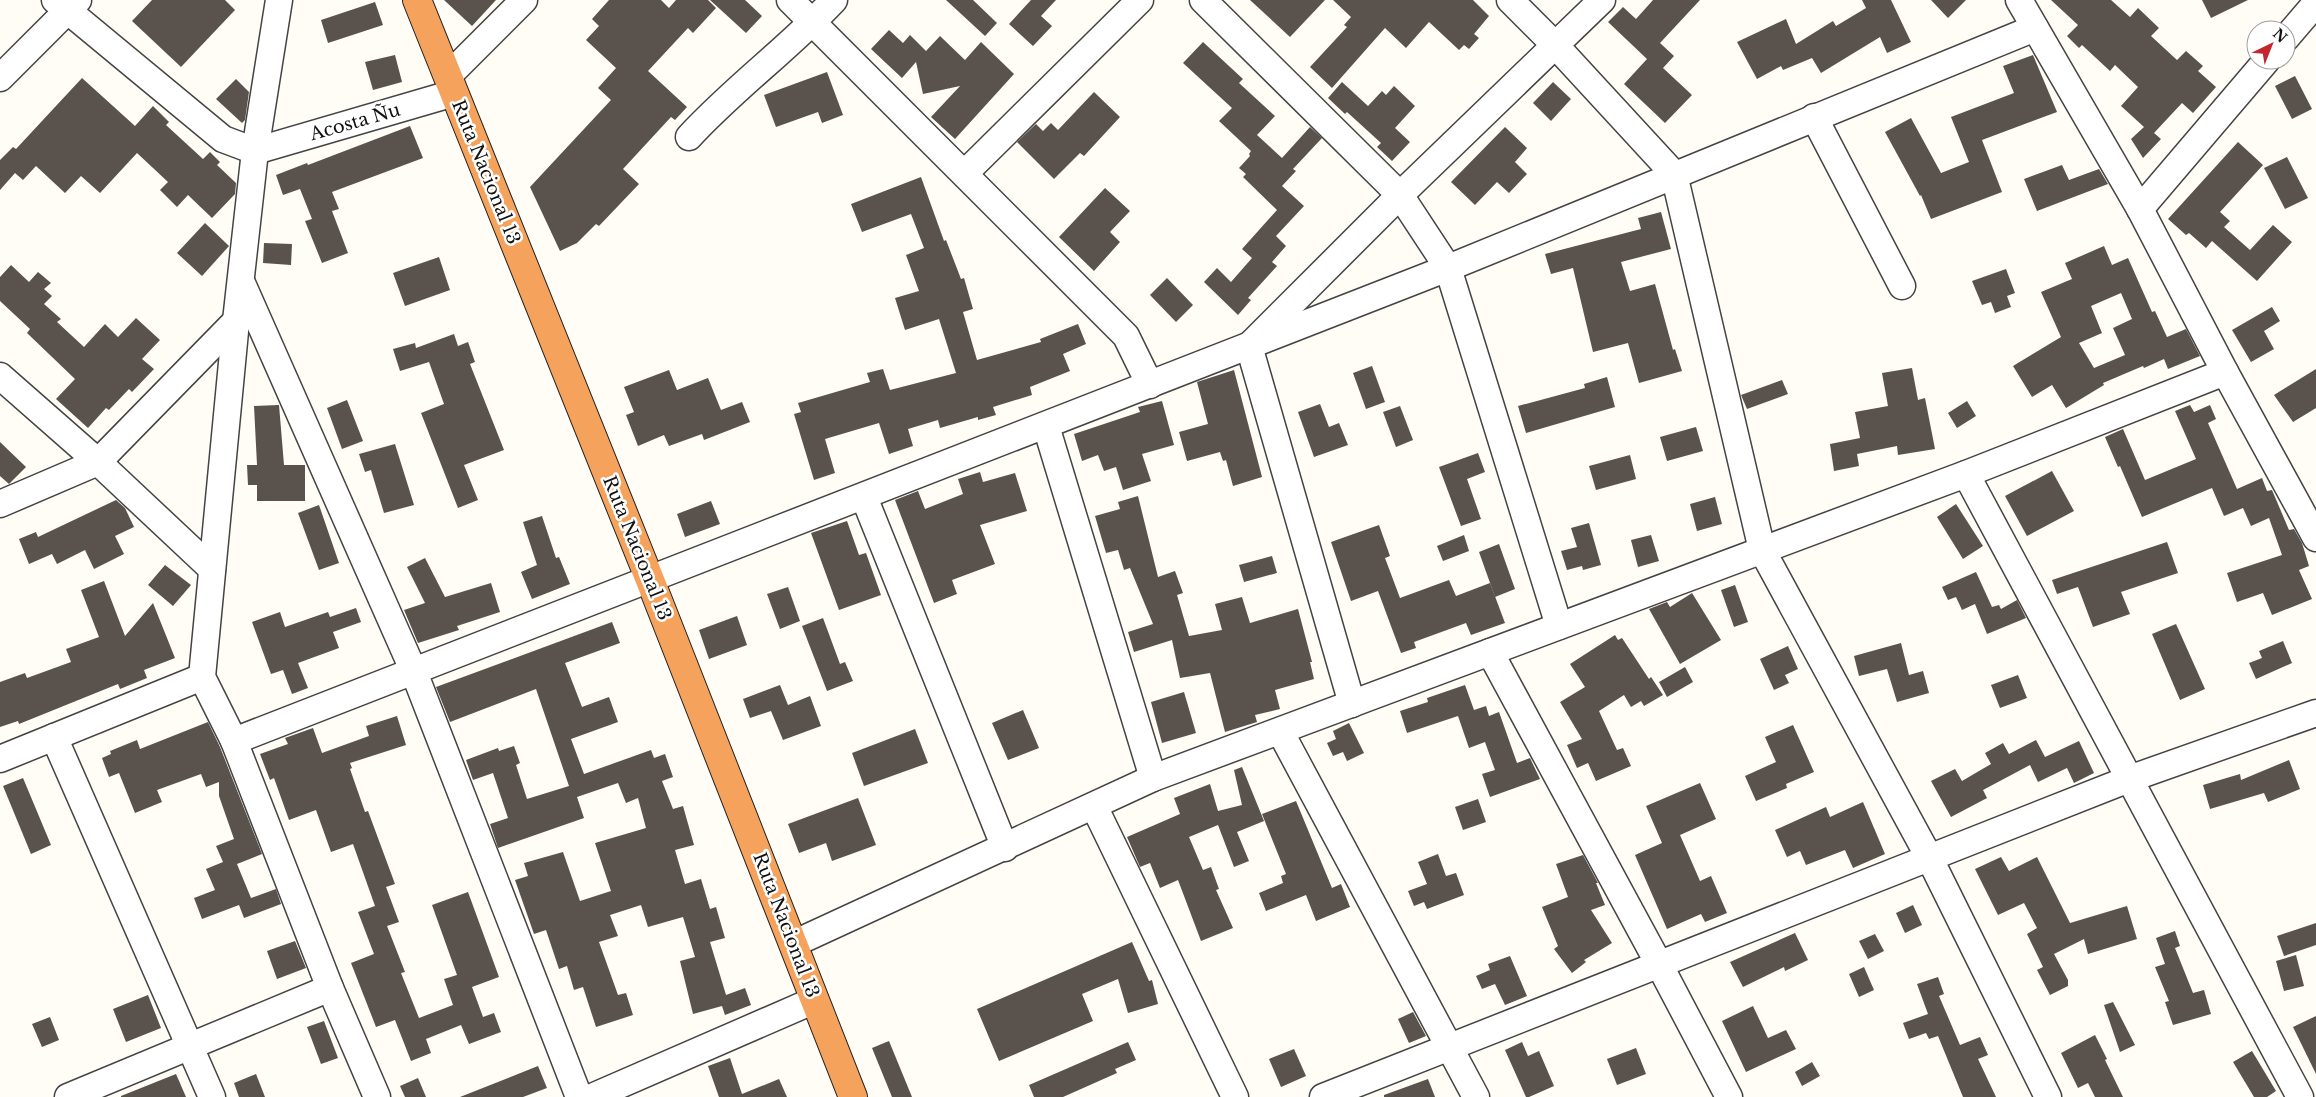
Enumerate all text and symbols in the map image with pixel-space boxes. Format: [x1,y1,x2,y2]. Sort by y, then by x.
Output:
north arrow [2246,20,2296,70]
text: N [2269,24,2291,47]
street label: Acosta Ñu [306,97,403,146]
street label: Ruta Nacional 13 [447,97,525,247]
street label: Ruta Nacional 13 [598,473,676,623]
street label: Ruta Nacional 13 [748,849,824,1001]

